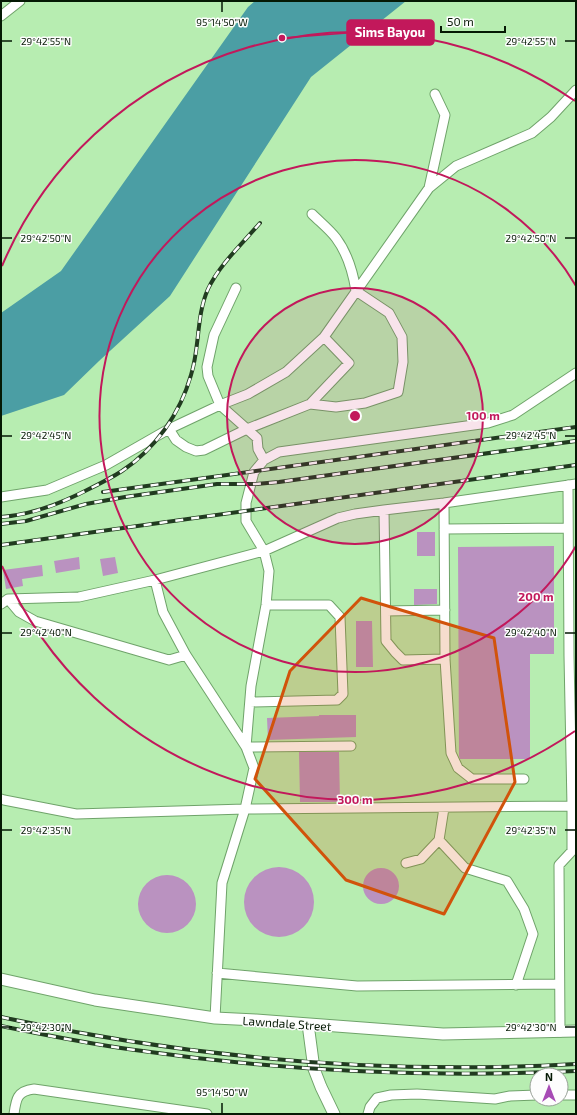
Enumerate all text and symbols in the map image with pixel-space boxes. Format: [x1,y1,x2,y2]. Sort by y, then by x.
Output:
scale bar [441,8,505,34]
text: 50 m [447,14,474,28]
text: 95°14'50"W [196,16,248,28]
callout: Sims Bayou [347,20,434,45]
text: Sims Bayou [355,24,425,40]
text: 29°42'55"N [21,35,71,47]
text: 29°42'55"N [506,35,556,47]
text: 29°42'50"N [21,232,71,244]
text: 29°42'50"N [506,232,556,244]
text: 100 m [466,408,500,422]
centre of rings [348,409,362,423]
text: 29°42'45"N [21,429,71,441]
text: 29°42'45"N [506,429,556,441]
text: 200 m [518,589,554,603]
text: 29°42'40"N [20,626,72,638]
text: 29°42'40"N [505,626,557,638]
text: 300 m [337,792,373,806]
text: 29°42'35"N [21,824,71,836]
text: 29°42'35"N [506,824,556,836]
street label: Lawndale Street [242,1013,332,1033]
text: 29°42'30"N [21,1021,72,1033]
text: 29°42'30"N [506,1021,557,1033]
north arrow [529,1067,569,1107]
text: N [545,1070,553,1083]
text: 95°14'50"W [196,1086,248,1098]

